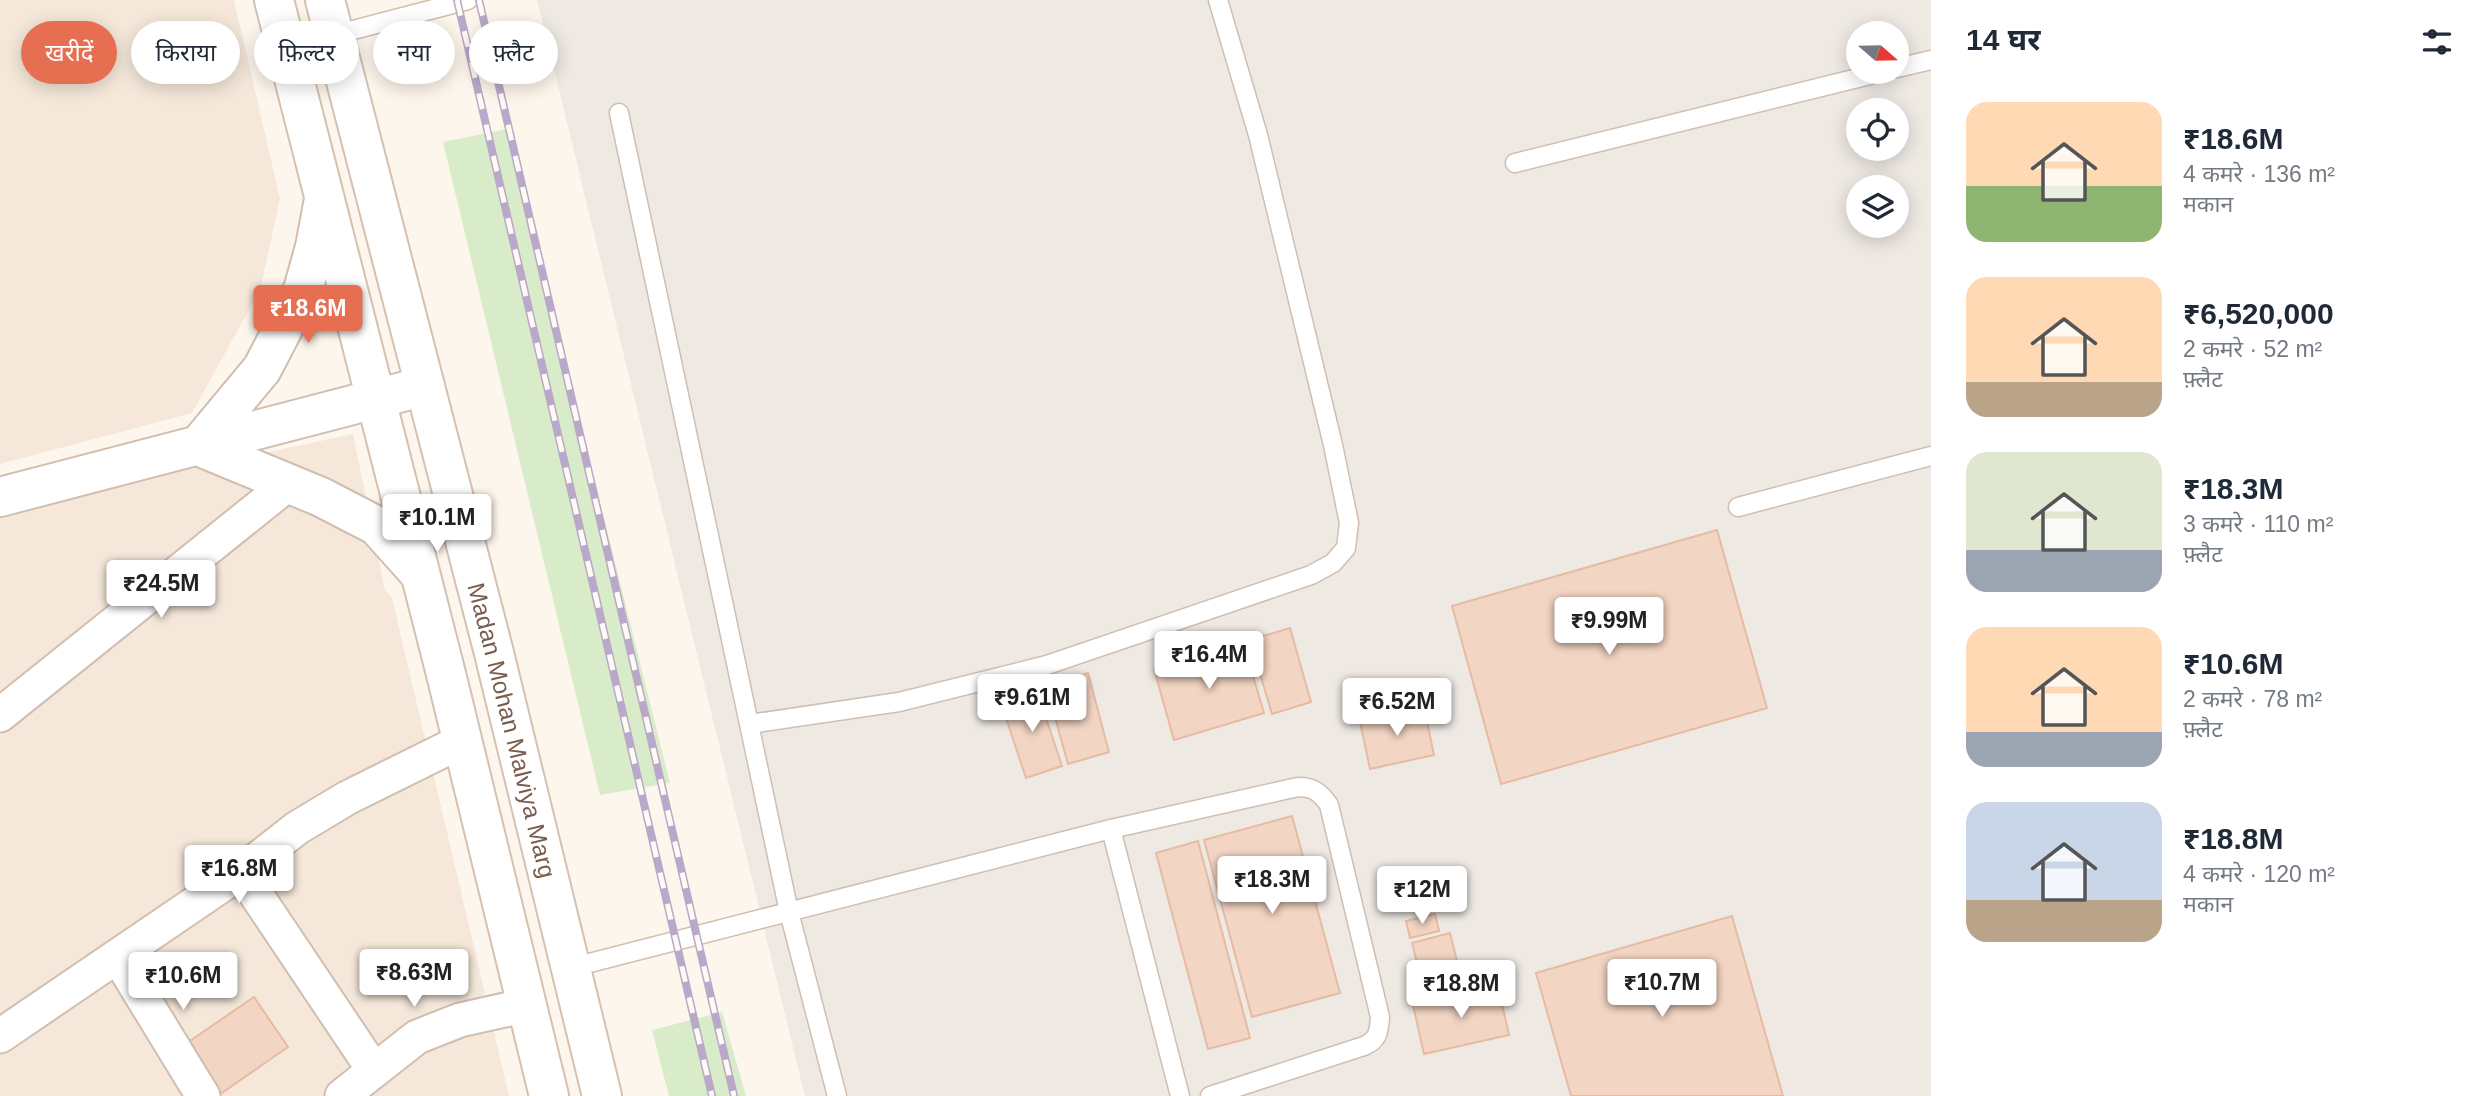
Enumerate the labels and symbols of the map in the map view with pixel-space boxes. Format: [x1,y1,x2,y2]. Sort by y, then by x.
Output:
north arrow [1846,21,1909,84]
pin: ₹18.6M [251,286,365,345]
pin: ₹10.1M [380,494,494,554]
pin: ₹24.5M [104,560,218,620]
street label: Madan Mohan Malviya Marg [463,580,562,881]
pin: ₹9.99M [1552,598,1666,657]
pin: ₹16.4M [1152,632,1266,691]
pin: ₹9.61M [975,674,1089,734]
pin: ₹6.52M [1340,678,1454,738]
pin: ₹16.8M [182,846,296,905]
pin: ₹18.3M [1215,856,1329,916]
pin: ₹12M [1381,866,1463,926]
pin: ₹8.63M [357,950,471,1009]
pin: ₹10.6M [126,953,240,1012]
pin: ₹18.8M [1404,960,1518,1020]
pin: ₹10.7M [1605,960,1719,1019]

